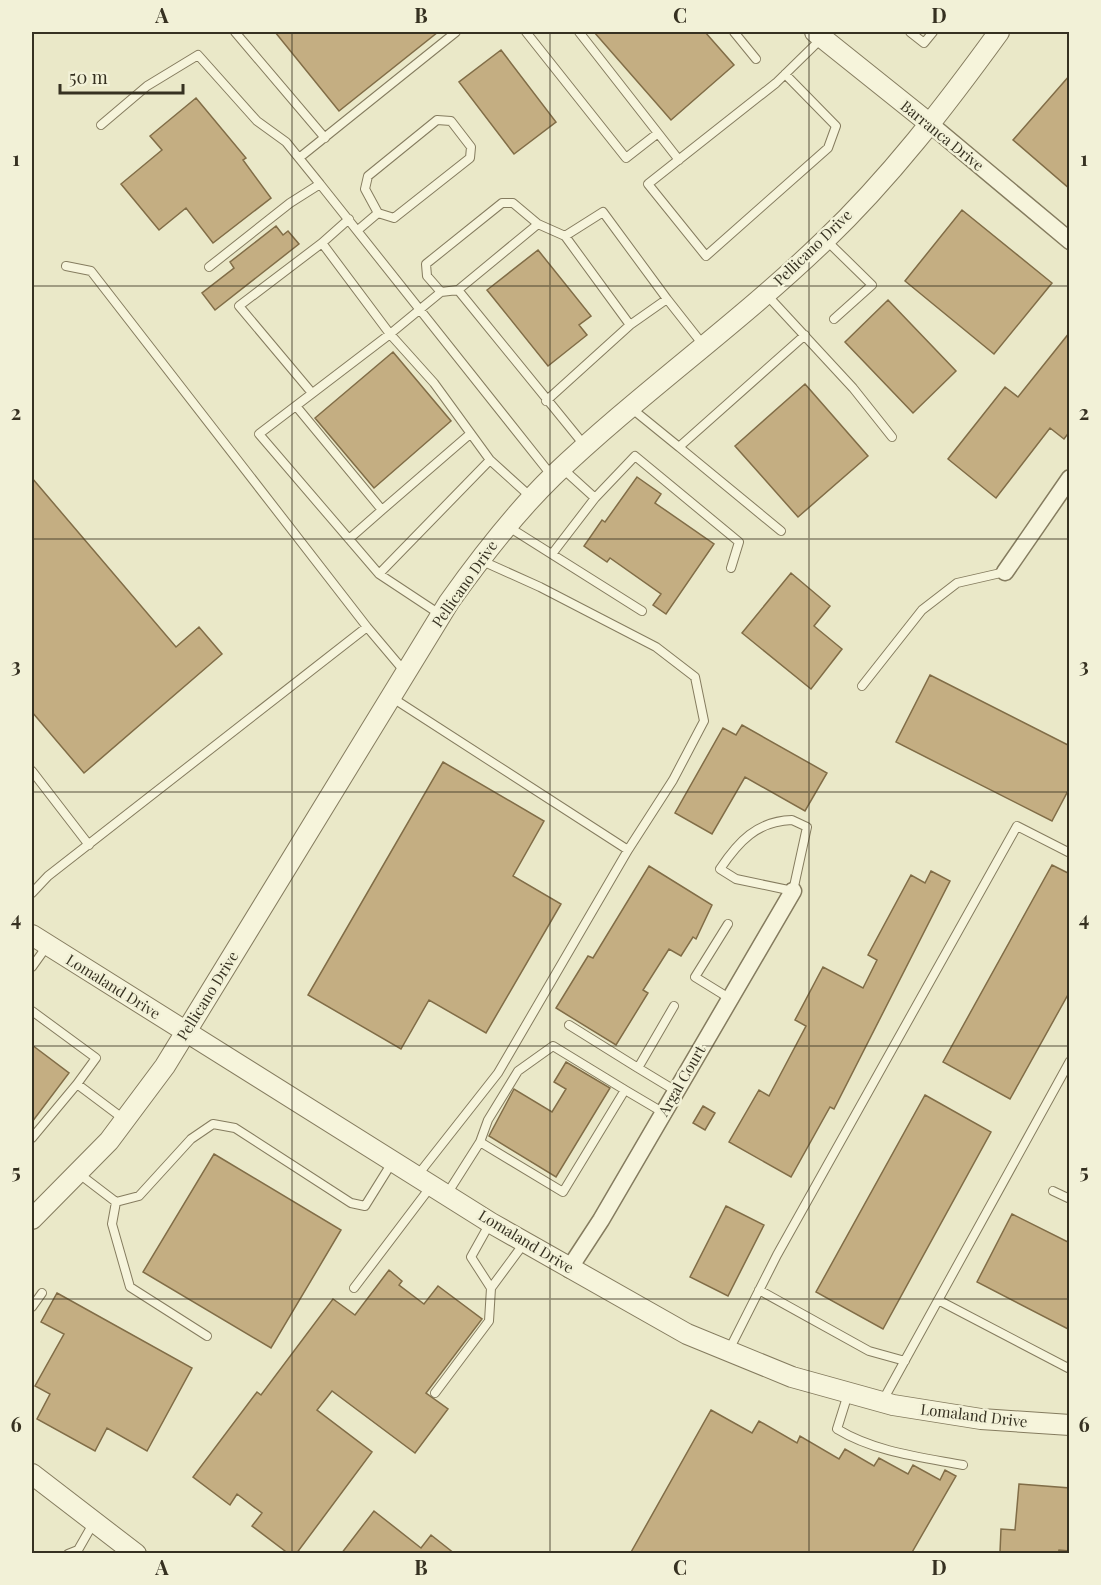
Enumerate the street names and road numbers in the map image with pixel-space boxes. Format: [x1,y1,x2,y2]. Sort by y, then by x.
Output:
street label: Barranca Drive [897,95,988,175]
street label: Pellicano Drive [769,205,856,290]
street label: Pellicano Drive [427,536,501,631]
street label: Pellicano Drive [172,947,243,1044]
street label: Lomaland Drive [63,949,164,1023]
street label: Argal Court [652,1041,710,1120]
street label: Lomaland Drive [475,1205,578,1277]
street label: Lomaland Drive [919,1399,1029,1431]

